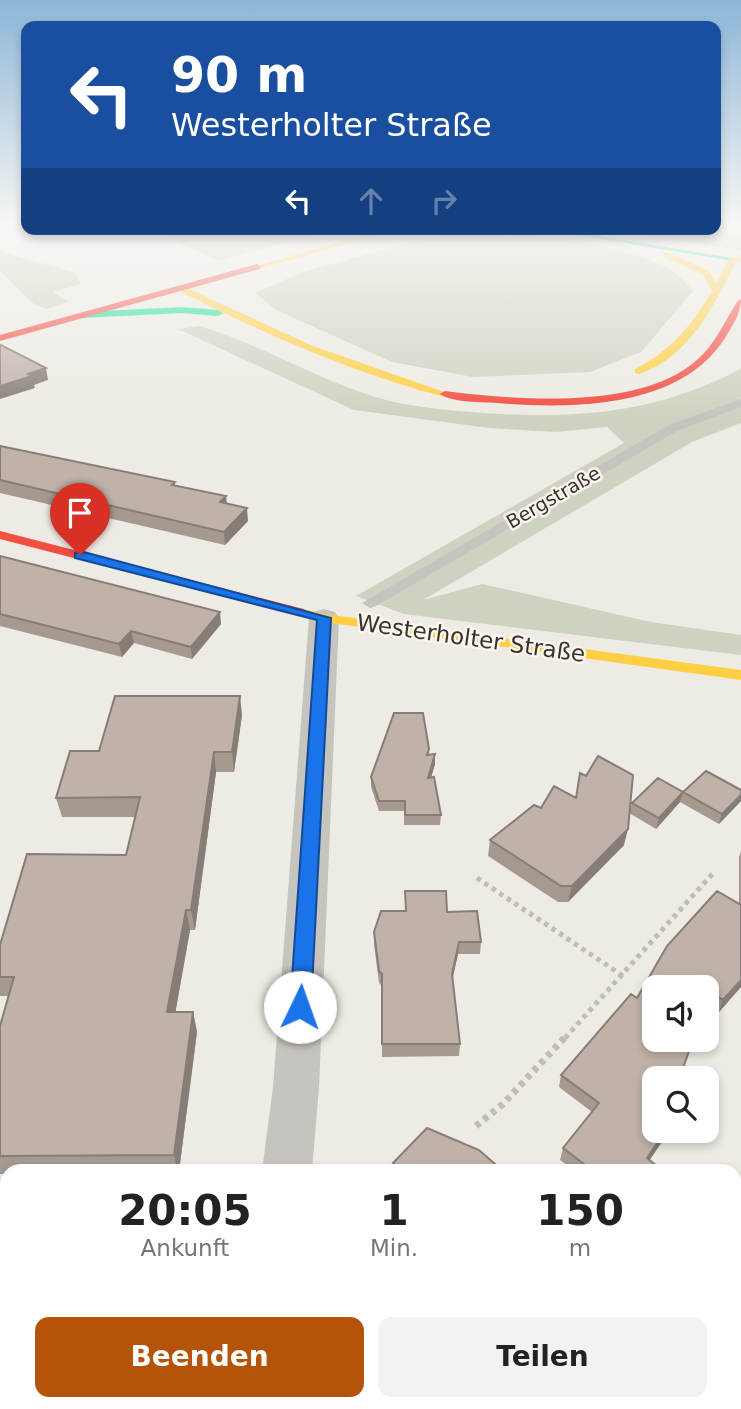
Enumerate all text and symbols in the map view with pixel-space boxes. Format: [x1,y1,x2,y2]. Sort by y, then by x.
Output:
text: 90 m [171,47,307,104]
icon: left [56,49,147,140]
text: Westerholter Straße [171,106,492,144]
icon: left [279,182,317,220]
icon: ahead [352,182,390,220]
icon: right [425,182,463,220]
street label: Bergstraße [502,461,604,533]
pin [50,483,110,555]
icon: arrive [61,494,99,532]
street label: Westerholter Straße [355,609,587,667]
position arrow [263,970,337,1044]
map controls [642,975,719,1143]
button: sound [642,975,719,1052]
button: search [642,1066,719,1143]
text: 20:05 [118,1186,252,1235]
text: 1 [379,1186,409,1235]
text: 150 [536,1186,624,1235]
text: Ankunft [141,1235,229,1261]
text: Min. [370,1235,418,1261]
text: m [569,1235,591,1261]
button: Beenden [35,1317,364,1397]
button: Teilen [378,1317,707,1397]

